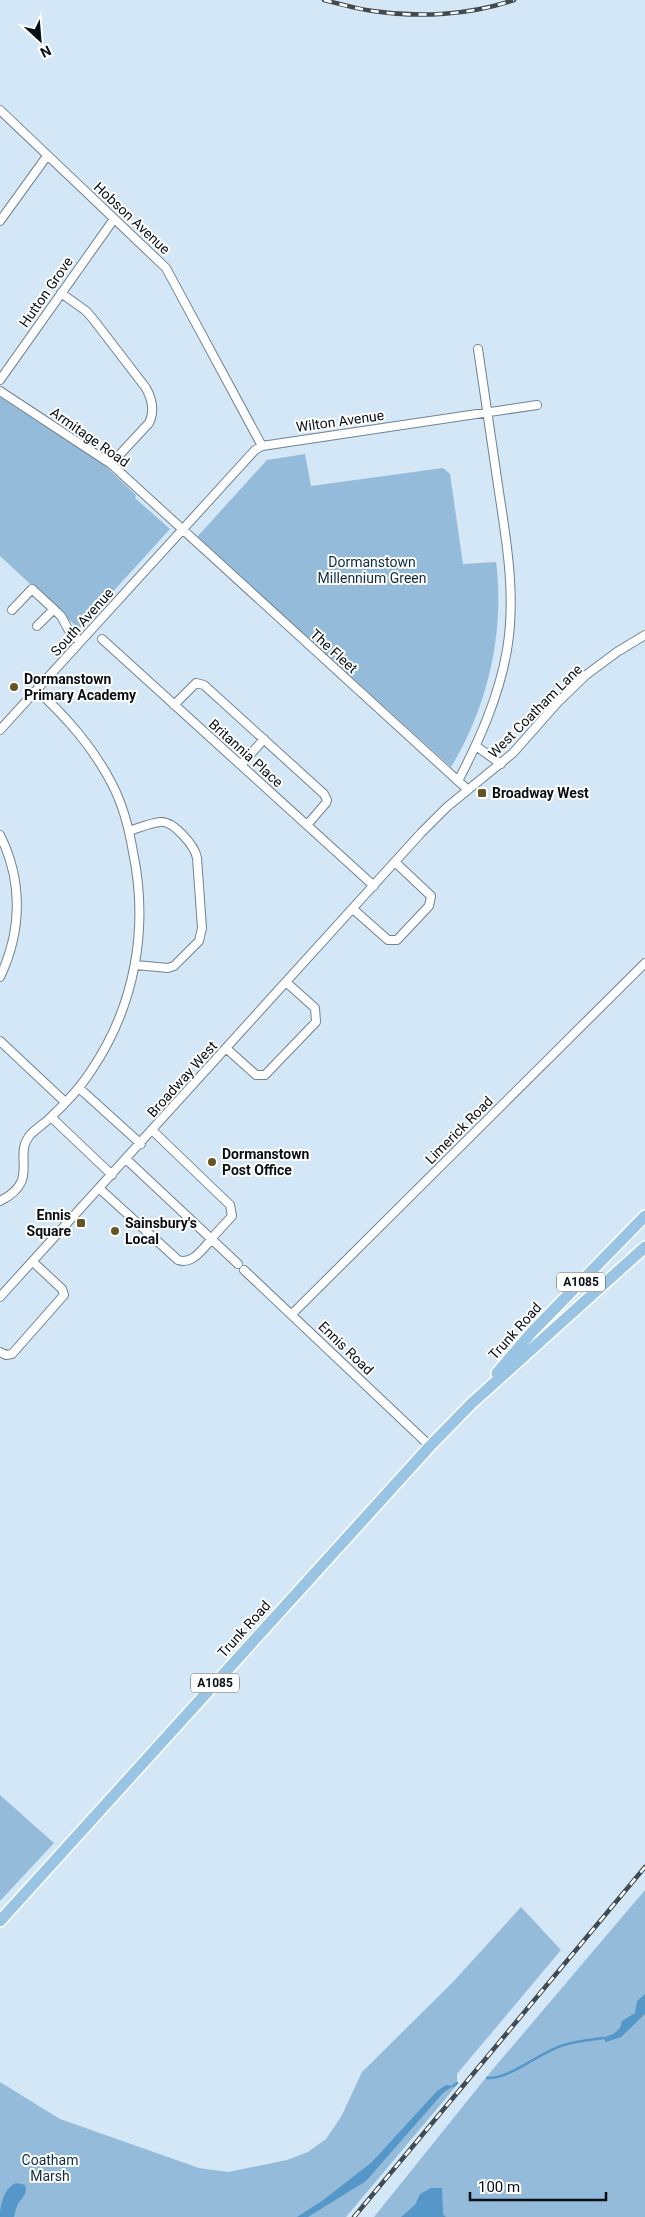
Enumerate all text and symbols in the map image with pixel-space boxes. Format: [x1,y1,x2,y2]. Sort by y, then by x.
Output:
north arrow [15,15,65,65]
text: N [38,42,54,61]
street label: Hobson Avenue [91,179,173,257]
street label: Hutton Grove [16,254,76,330]
street label: Armitage Road [47,404,133,470]
street label: Wilton Avenue [295,407,385,435]
park label: Dormanstown Millennium Green [318,554,426,586]
street label: South Avenue [47,585,117,659]
street label: The Fleet [307,626,361,676]
street label: West Coatham Lane [485,661,585,761]
place label: Dormanstown Primary Academy [24,671,137,703]
marker: Dormanstown Primary Academy [8,681,20,693]
street label: Britannia Place [206,716,286,790]
place label: Broadway West [492,785,589,801]
marker: Broadway West [476,787,488,799]
street label: Broadway West [144,1038,220,1120]
street label: Limerick Road [422,1093,496,1167]
place label: Dormanstown Post Office [222,1146,310,1178]
marker: Dormanstown Post Office [206,1156,218,1168]
place label: Ennis Square [27,1207,71,1239]
place label: Sainsbury's Local [125,1215,197,1247]
marker: Ennis Square [75,1217,87,1229]
marker: Sainsbury's Local [109,1225,121,1237]
road number: A1085 [557,1272,605,1291]
street label: Trunk Road [485,1299,545,1363]
street label: Ennis Road [315,1318,377,1378]
street label: Trunk Road [214,1597,274,1661]
road number: A1085 [191,1674,239,1692]
park label: Coatham Marsh [22,2152,78,2184]
scale bar [470,2170,606,2202]
text: 100 m [478,2178,520,2196]

